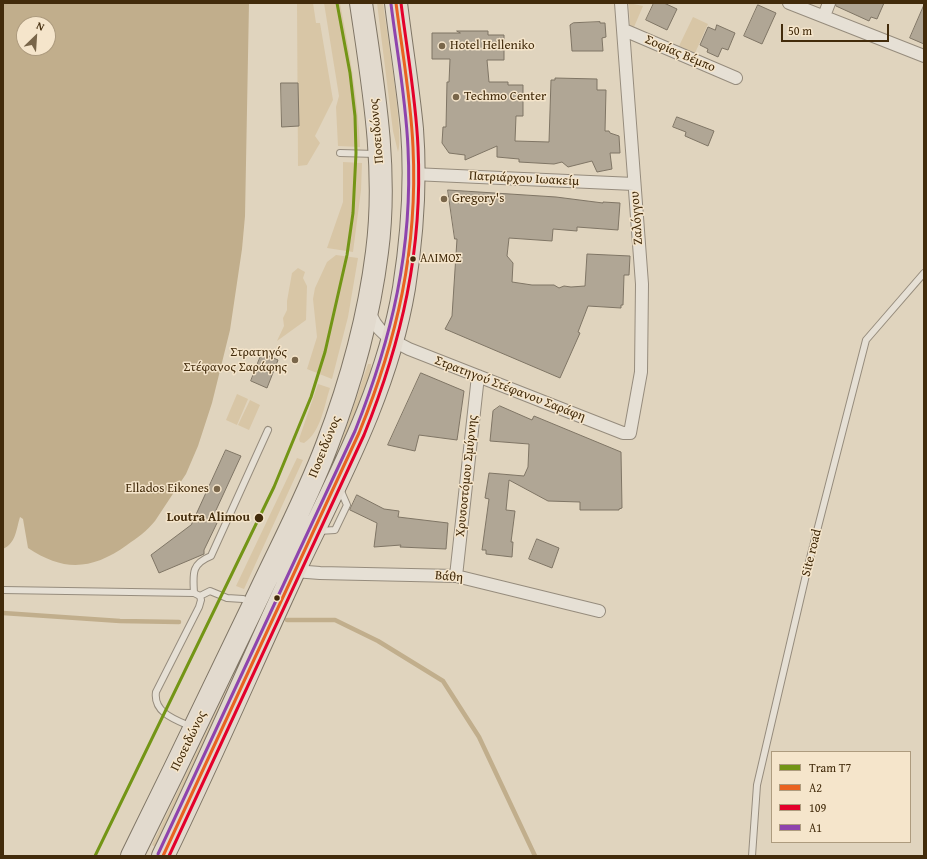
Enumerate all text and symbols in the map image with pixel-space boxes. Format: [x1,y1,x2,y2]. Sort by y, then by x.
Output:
north arrow [16,16,56,56]
scale bar [783,16,891,42]
text: N [34,17,47,35]
text: 50 m [788,22,812,39]
street label: Σοφίας Βέμπο [642,32,718,76]
place label: Hotel Helleniko [450,38,535,54]
marker: Hotel Helleniko [437,41,447,51]
place label: Techmo Center [464,89,546,105]
marker: Techmo Center [451,92,461,102]
street label: Ποσειδώνος [366,98,388,164]
street label: Πατριάρχου Ιωακείμ [468,168,580,190]
place label: Gregory's [452,191,504,207]
street label: Ζαλόγγου [627,191,647,245]
marker: Gregory's [439,194,449,204]
place label: ΑΛΙΜΟΣ [420,252,462,266]
marker: ΑΛΙΜΟΣ [408,254,418,264]
place label: Στρατηγός Στέφανος Σαράφης [183,345,287,376]
street label: Στρατηγού Στέφανου Σαράφη [432,353,588,425]
marker: Στρατηγός Στέφανος Σαράφης [290,355,300,365]
street label: Ποσειδώνος [306,414,344,480]
street label: Χρυσοστόμου Σμύρνης [453,414,481,538]
place label: Ellados Eikones [126,481,209,497]
marker: Ellados Eikones [212,484,222,494]
place label: Loutra Alimou [167,510,250,526]
marker: Loutra Alimou [253,512,265,524]
street label: Site road [799,528,825,578]
street label: Βάθη [434,568,464,586]
unlabelled marker [272,593,282,603]
street label: Ποσειδώνος [168,708,210,774]
legend [771,751,911,843]
text: Tram Τ7 [809,759,851,776]
text: Α2 [809,779,822,796]
text: 109 [809,799,826,816]
text: Α1 [809,819,822,836]

